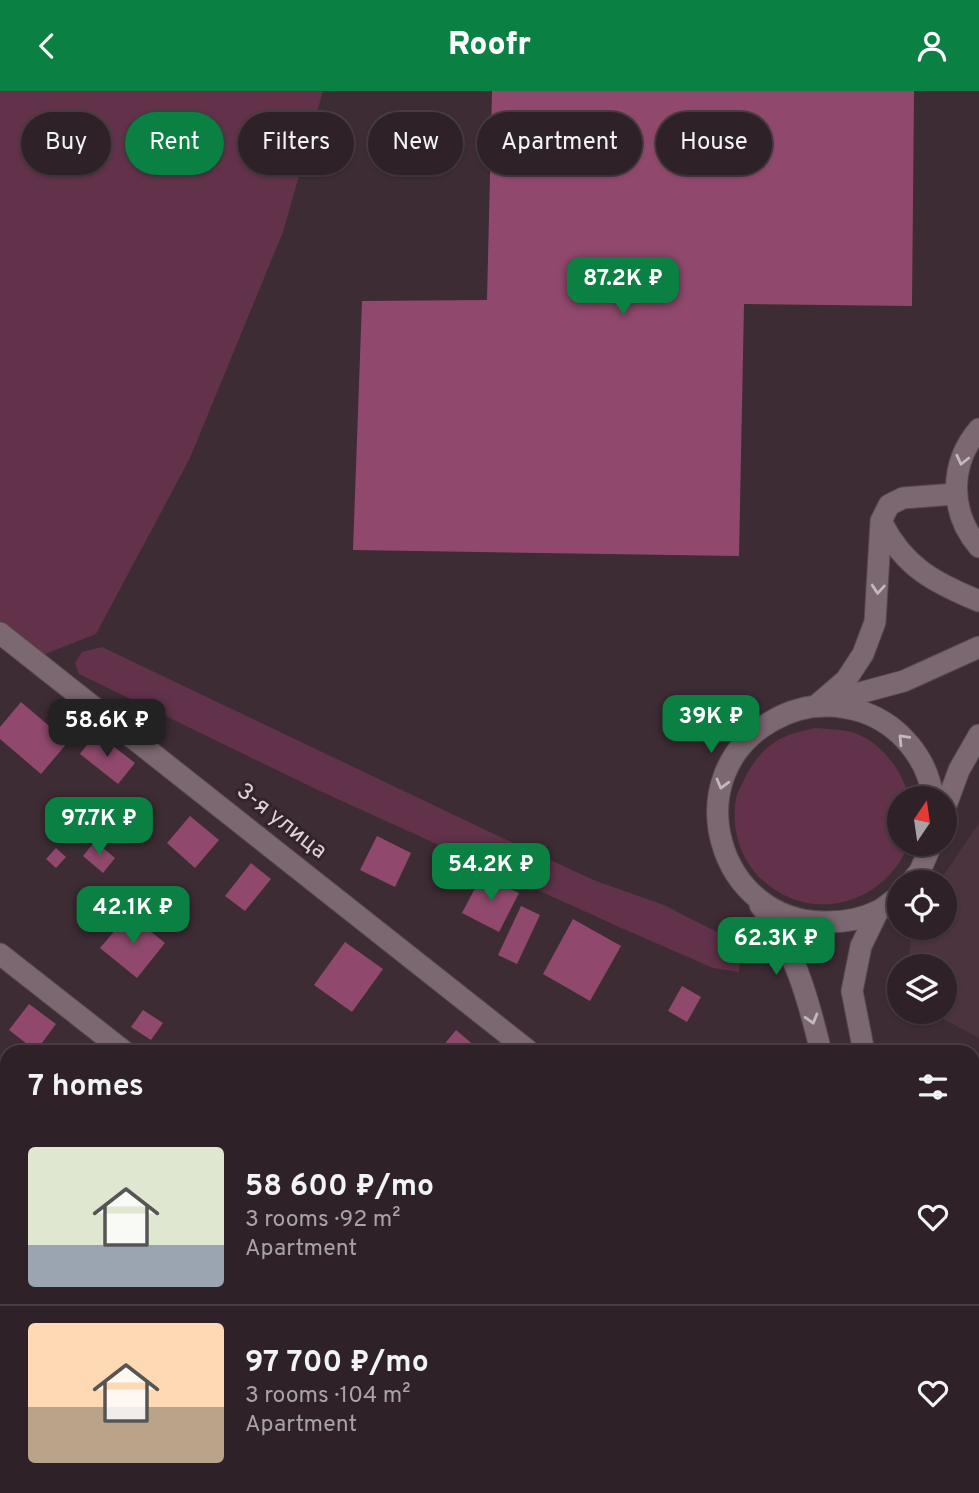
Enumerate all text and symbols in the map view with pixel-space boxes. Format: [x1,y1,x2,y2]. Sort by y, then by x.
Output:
text: Roofr [448,26,531,66]
icon: back [28,27,66,65]
icon: person [913,27,951,65]
chip: Buy [21,112,111,175]
chip: Rent [125,112,224,175]
chip: Filters [238,112,354,175]
chip: New [368,112,463,175]
chip: Apartment [477,112,642,175]
chip: House [656,112,772,175]
pin: 87.2K ₽ [558,257,688,317]
text: 87.2K ₽ [583,265,663,294]
one-way arrow [956,453,971,465]
one-way arrow [870,584,885,595]
pin: 39K ₽ [662,695,760,755]
pin: 58.6K ₽ [42,699,172,759]
text: 39K ₽ [678,703,744,732]
text: 58.6K ₽ [65,707,149,736]
one-way arrow [899,734,911,747]
street label: 3-я улица [230,778,332,866]
one-way arrow [716,778,730,790]
north arrow [887,786,957,856]
map controls [887,786,957,1024]
pin: 97.7K ₽ [34,797,164,857]
text: 97.7K ₽ [61,805,137,834]
pin: 54.2K ₽ [426,843,556,903]
text: 54.2K ₽ [448,851,534,880]
button: locate [887,870,957,940]
pin: 42.1K ₽ [68,887,198,946]
text: 42.1K ₽ [93,894,173,923]
pin: 62.3K ₽ [711,917,841,977]
text: 62.3K ₽ [734,925,818,954]
button: layers [887,954,957,1024]
one-way arrow [804,1012,819,1024]
icon: filters [914,1068,952,1106]
text: 7 homes [28,1069,144,1106]
text: 58 600 ₽/mo [245,1169,434,1206]
icon: home [84,1175,168,1259]
icon: heart [914,1198,952,1236]
text: 3 rooms · 92 m² [245,1206,401,1235]
text: Apartment [245,1235,357,1264]
text: 97 700 ₽/mo [245,1345,429,1382]
icon: home [84,1351,168,1435]
icon: heart [914,1374,952,1412]
text: 3 rooms · 104 m² [245,1382,410,1411]
text: Apartment [245,1411,357,1440]

